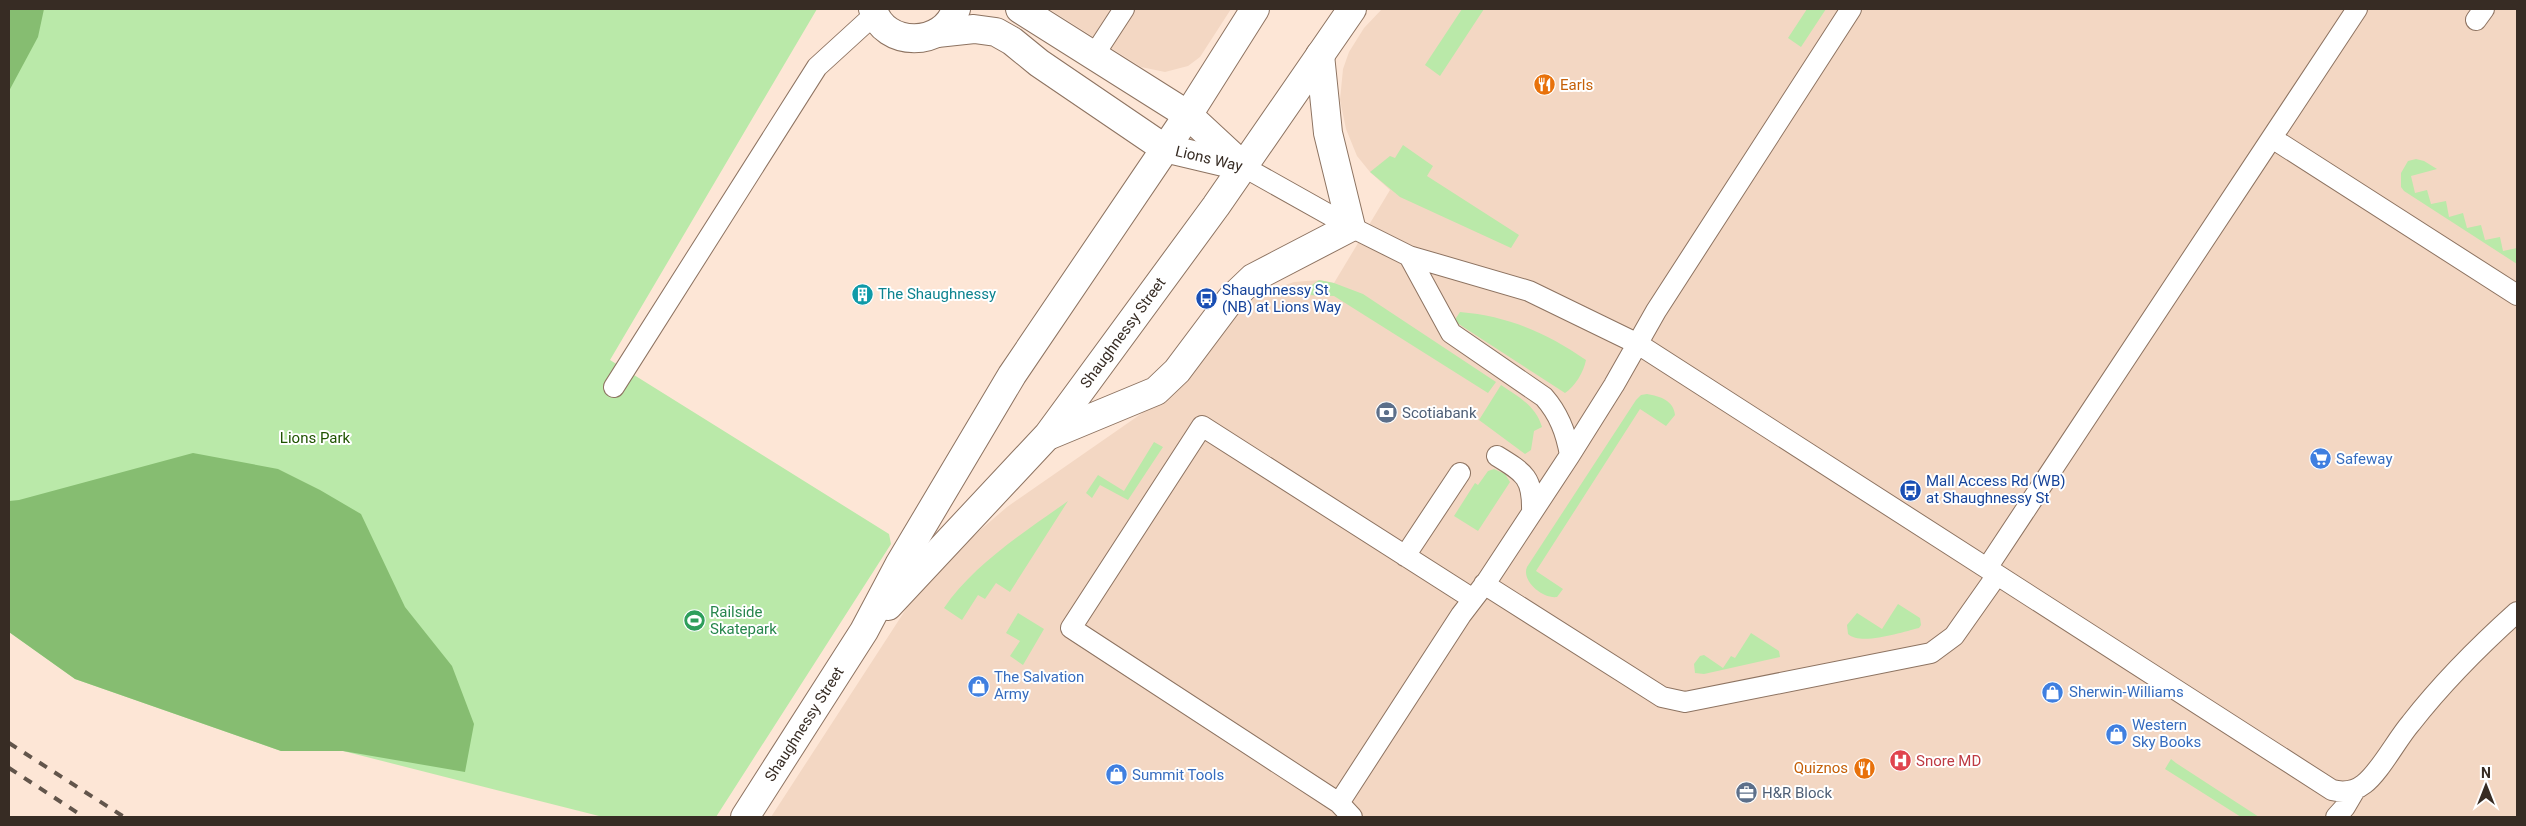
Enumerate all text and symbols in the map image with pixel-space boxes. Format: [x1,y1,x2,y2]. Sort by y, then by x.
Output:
restaurant icon: Earls [1532,73,1556,97]
place label: Earls [1560,76,1593,94]
street label: Lions Way [1174,142,1244,175]
street label: Shaughnessy Street [1077,274,1170,392]
place label: Shaughnessy St (NB) at Lions Way [1222,281,1341,316]
building icon: The Shaughnessy [850,282,874,306]
place label: The Shaughnessy [878,285,996,303]
bus stop icon: Shaughnessy St (NB) at Lions Way [1194,287,1218,311]
bank icon: Scotiabank [1374,401,1398,425]
place label: Scotiabank [1402,404,1477,422]
park label: Lions Park [280,429,351,447]
supermarket icon: Safeway [2308,447,2332,471]
place label: Safeway [2336,450,2392,468]
place label: Mall Access Rd (WB) at Shaughnessy St [1926,472,2065,507]
bus stop icon: Mall Access Rd (WB) at Shaughnessy St [1898,478,1922,502]
place label: Railside Skatepark [710,603,777,638]
sports icon: Railside Skatepark [682,609,706,633]
street label: Shaughnessy Street [761,664,848,785]
place label: The Salvation Army [994,668,1084,703]
shop icon: The Salvation Army [966,674,990,698]
shop icon: Sherwin-Williams [2041,680,2065,704]
place label: Sherwin-Williams [2069,683,2184,701]
place label: Western Sky Books [2132,716,2201,751]
shop icon: Western Sky Books [2104,722,2128,746]
hospital icon: Snore MD [1888,749,1912,773]
place label: Snore MD [1916,752,1981,770]
restaurant icon: Quiznos [1852,756,1876,780]
place label: Quiznos [1794,759,1848,777]
north arrow [2461,761,2511,811]
shop icon: Summit Tools [1104,763,1128,787]
text: N [2481,765,2491,781]
place label: Summit Tools [1132,766,1224,784]
office icon: H&R Block [1734,781,1758,805]
place label: H&R Block [1762,784,1832,802]

